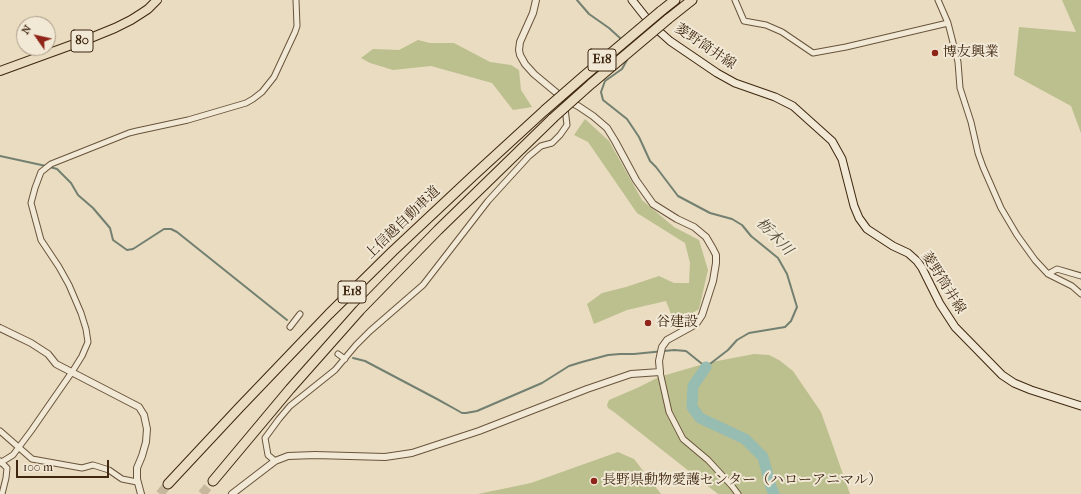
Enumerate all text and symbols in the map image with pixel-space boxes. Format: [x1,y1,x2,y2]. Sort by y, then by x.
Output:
north arrow [16,16,56,56]
street label: 菱野筒井線 [671,20,739,74]
text: N [19,22,34,37]
road number: 80 [71,30,93,52]
place label: 博友興業 [943,45,999,61]
marker: 博友興業 [930,48,940,58]
road number: E18 [588,49,616,71]
street label: 上信越自動車道 [362,183,444,263]
water label: 栃木川 [752,215,796,259]
street label: 菱野筒井線 [917,249,969,317]
road number: E18 [338,281,366,303]
place label: 谷建設 [656,315,698,331]
marker: 谷建設 [643,318,653,328]
scale bar [18,452,111,478]
text: 100 m [23,460,53,474]
place label: 長野県動物愛護センター（ハローアニマル） [602,473,882,489]
marker: 長野県動物愛護センター（ハローアニマル） [589,476,599,486]

